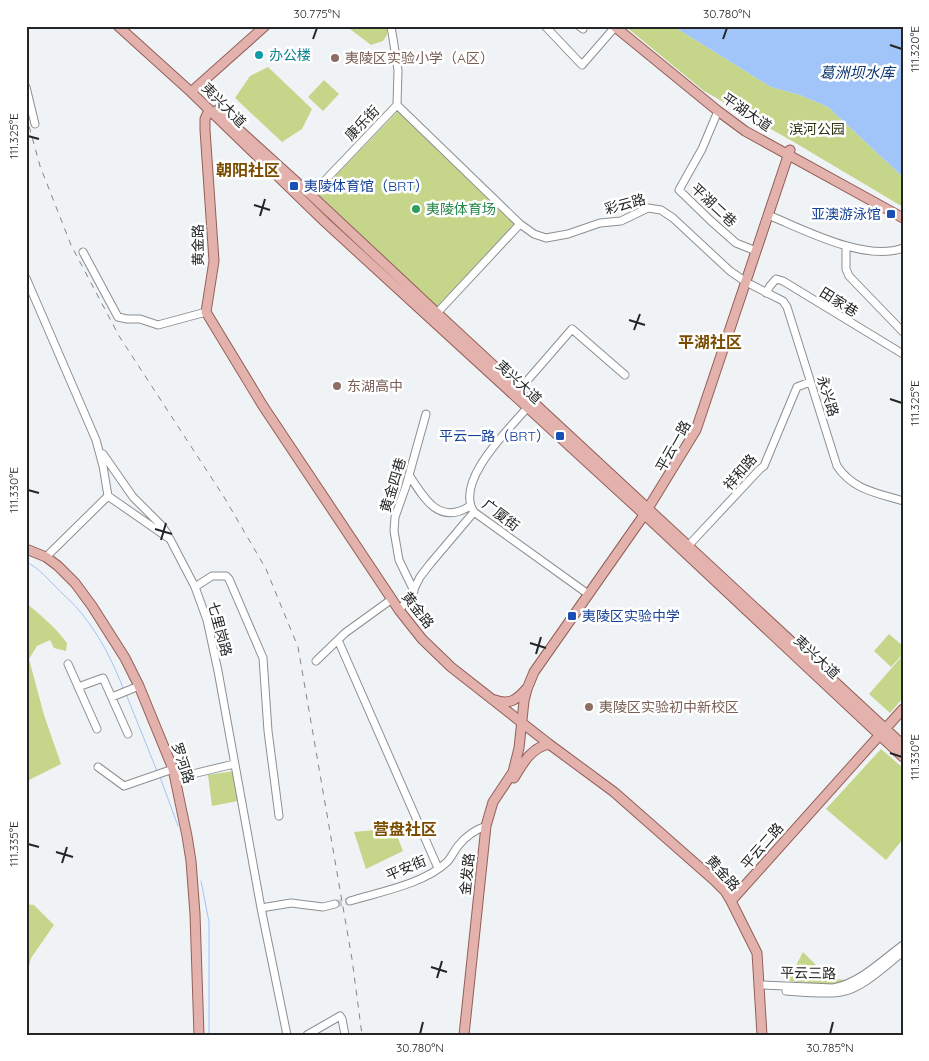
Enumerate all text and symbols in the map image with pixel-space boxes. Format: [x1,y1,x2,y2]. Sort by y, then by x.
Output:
text: 30.775°N [293,6,341,21]
text: 30.780°N [703,6,751,21]
text: 111.320°E [907,26,922,72]
place label: 办公楼 [269,46,311,64]
marker: 办公楼 [253,49,265,61]
place label: 夷陵区实验小学（A区） [345,49,494,67]
marker: 夷陵区实验小学（A区） [329,52,341,64]
water label: 葛洲坝水库 [819,63,897,82]
street label: 夷兴大道 [198,79,250,131]
street label: 平湖大道 [719,89,775,135]
street label: 康乐街 [341,102,383,144]
text: 111.325°E [6,113,21,159]
park label: 滨河公园 [789,120,845,138]
district label: 朝阳社区 [216,160,280,180]
place label: 夷陵体育馆（BRT） [304,177,429,195]
street label: 平湖二巷 [687,179,741,231]
marker: 夷陵体育馆（BRT） [288,180,300,192]
street label: 彩云路 [602,190,648,218]
place label: 夷陵体育场 [426,200,496,218]
marker: 夷陵体育场 [410,203,422,215]
place label: 亚澳游泳馆 [811,205,881,223]
marker: 亚澳游泳馆 [885,208,897,220]
street label: 黄金路 [189,224,207,266]
street label: 田家巷 [816,283,862,321]
district label: 平湖社区 [678,332,742,352]
street label: 夷兴大道 [492,356,546,408]
street label: 永兴路 [813,373,843,419]
place label: 东湖高中 [347,377,403,395]
marker: 东湖高中 [331,380,343,392]
text: 111.325°E [907,380,922,426]
street label: 平云一路 [652,417,694,475]
place label: 平云一路（BRT） [439,427,550,445]
marker: 平云一路（BRT） [554,430,566,442]
street label: 祥和路 [719,450,761,494]
street label: 黄金四巷 [376,456,410,514]
text: 111.330°E [6,467,21,513]
street label: 广厦街 [479,495,523,535]
street label: 黄金路 [398,588,438,632]
street label: 七里岗路 [204,600,236,658]
place label: 夷陵区实验中学 [582,607,680,625]
marker: 夷陵区实验中学 [566,610,578,622]
street label: 夷兴大道 [790,631,844,683]
place label: 夷陵区实验初中新校区 [599,698,739,716]
marker: 夷陵区实验初中新校区 [583,701,595,713]
text: 111.330°E [907,734,922,780]
street label: 罗河路 [168,740,198,786]
district label: 营盘社区 [373,819,437,839]
street label: 平云二路 [737,819,787,873]
text: 111.335°E [6,821,21,867]
street label: 黄金路 [702,851,744,895]
street label: 平安街 [383,852,429,884]
street label: 金发路 [456,852,478,896]
street label: 平云三路 [780,964,836,982]
text: 30.780°N [396,1040,444,1055]
text: 30.785°N [806,1040,854,1055]

